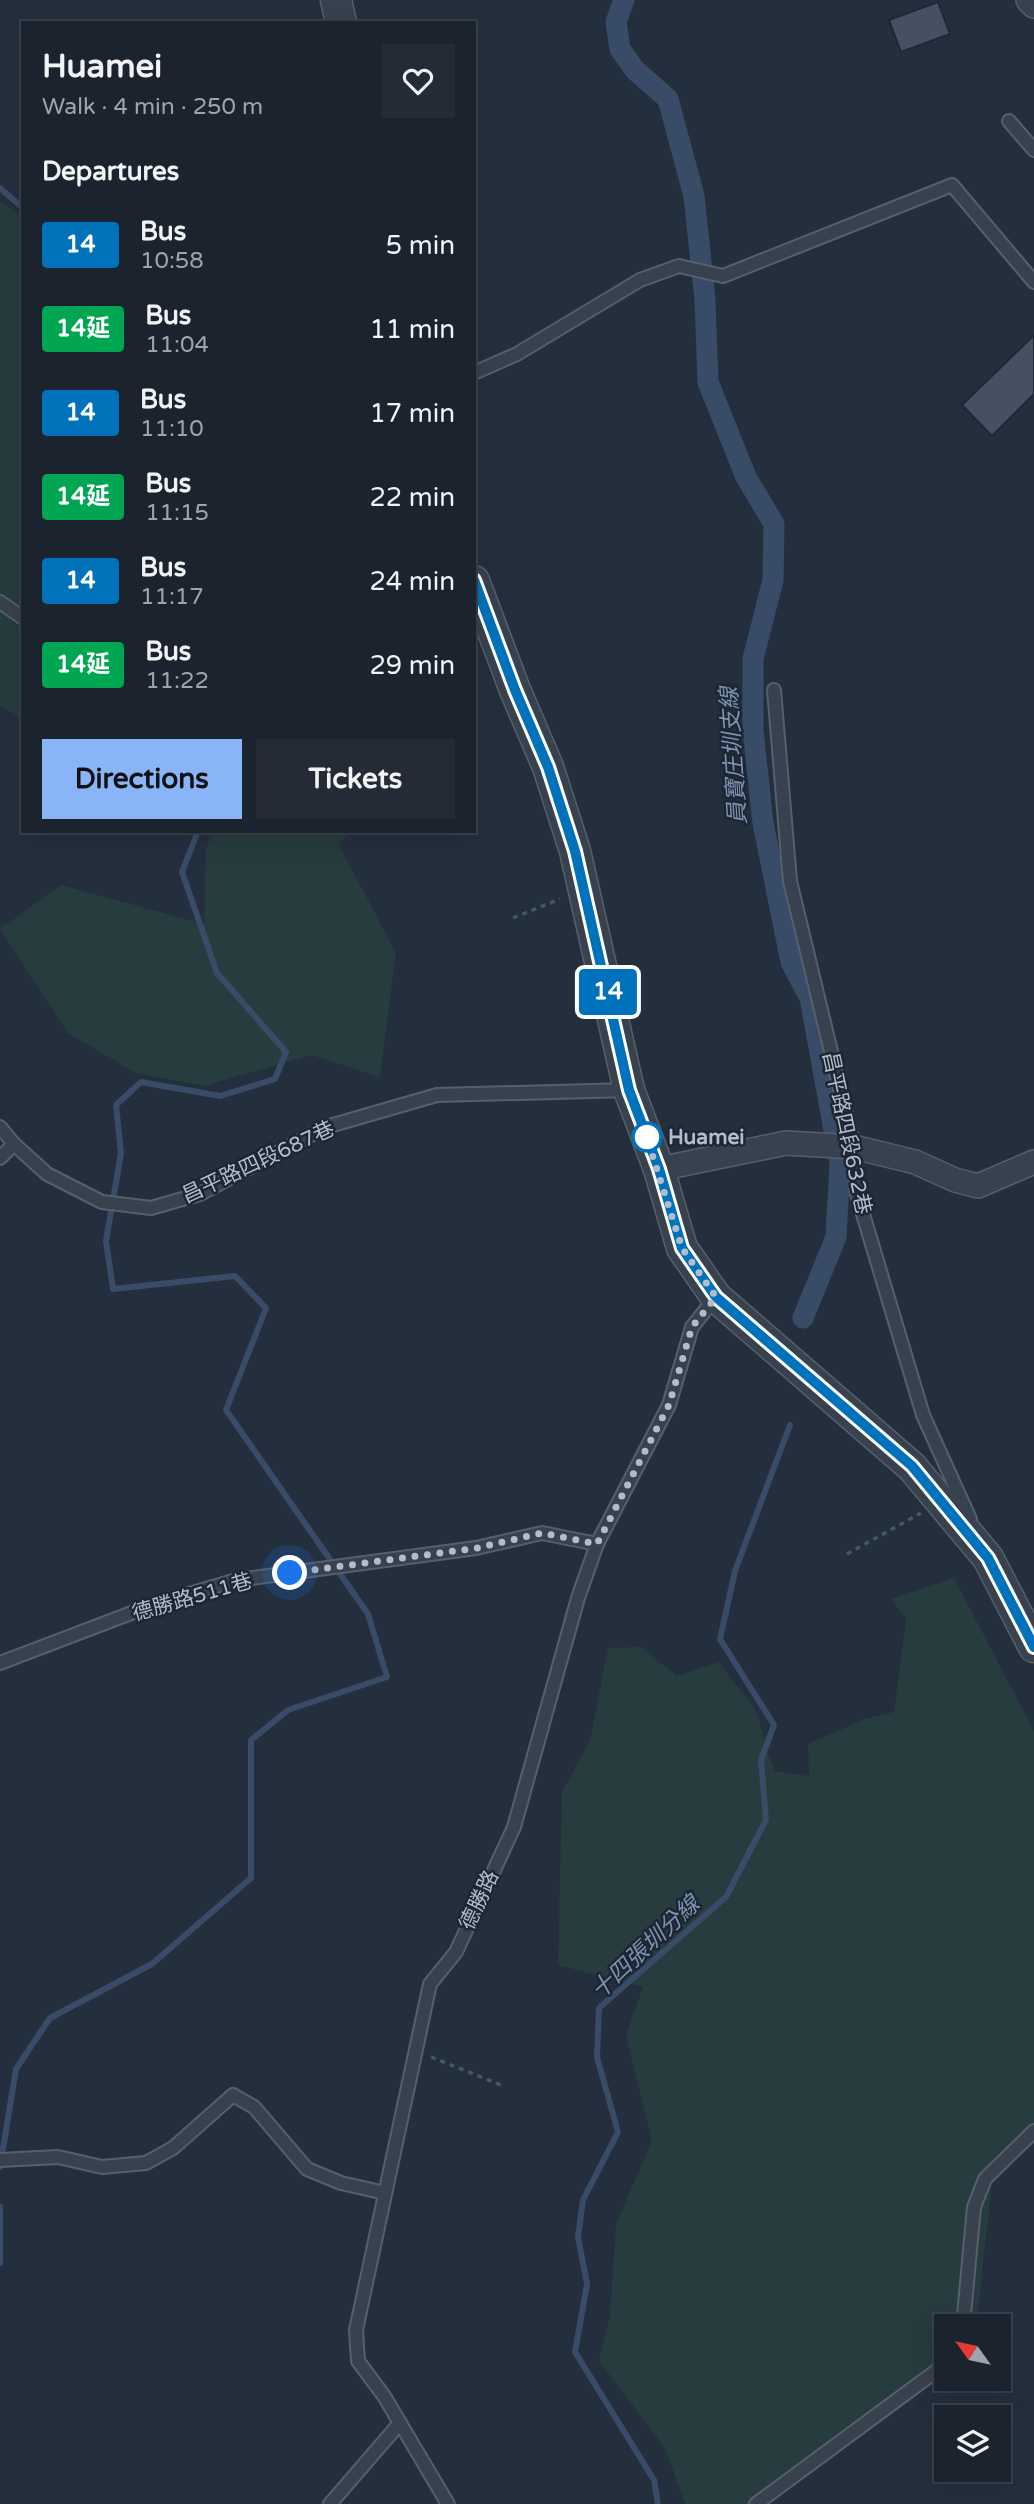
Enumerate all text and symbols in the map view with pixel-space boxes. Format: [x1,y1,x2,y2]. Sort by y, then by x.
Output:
button: heart [381,44,455,118]
text: Huamei [42,47,162,86]
text: Walk · 4 min · 250 m [42,93,263,121]
text: Departures [42,156,179,187]
text: Bus [140,216,186,247]
text: 14 [65,230,96,259]
text: 5 min [386,230,455,261]
text: 10:58 [140,247,204,275]
text: Bus [145,300,191,331]
text: 14延 [56,314,110,343]
text: 11 min [369,314,455,345]
text: 11:04 [145,331,209,359]
text: Bus [140,384,186,415]
text: 14 [65,398,96,427]
text: 17 min [369,398,455,429]
text: 11:10 [140,415,204,443]
text: Bus [145,468,191,499]
text: 14延 [56,482,110,511]
text: 22 min [369,482,455,513]
text: 11:15 [145,499,209,527]
text: Bus [140,552,186,583]
text: 14 [65,566,96,595]
text: 24 min [369,566,455,597]
text: 11:17 [140,583,204,611]
text: Bus [145,636,191,667]
text: 14延 [56,650,110,679]
text: 29 min [369,650,455,681]
text: 11:22 [145,667,209,695]
water label: 員寶庄圳支線 [715,683,753,826]
button: Directions [42,739,242,819]
button: Tickets [256,739,455,819]
line badge: 14 [576,969,640,1015]
text: 14 [593,977,623,1006]
street label: 昌平路四段632巷 [817,1050,876,1217]
street label: 昌平路四段687巷 [178,1116,339,1209]
marker: Huamei [632,1122,662,1152]
place label: Huamei [668,1125,745,1150]
your location [272,1555,307,1590]
street label: 德勝路511巷 [129,1568,255,1627]
street label: 德勝路 [455,1866,504,1934]
water label: 十四張圳分線 [586,1888,708,2005]
north arrow [934,2314,1012,2390]
map controls [934,2314,1011,2482]
button: layers [934,2405,1011,2482]

